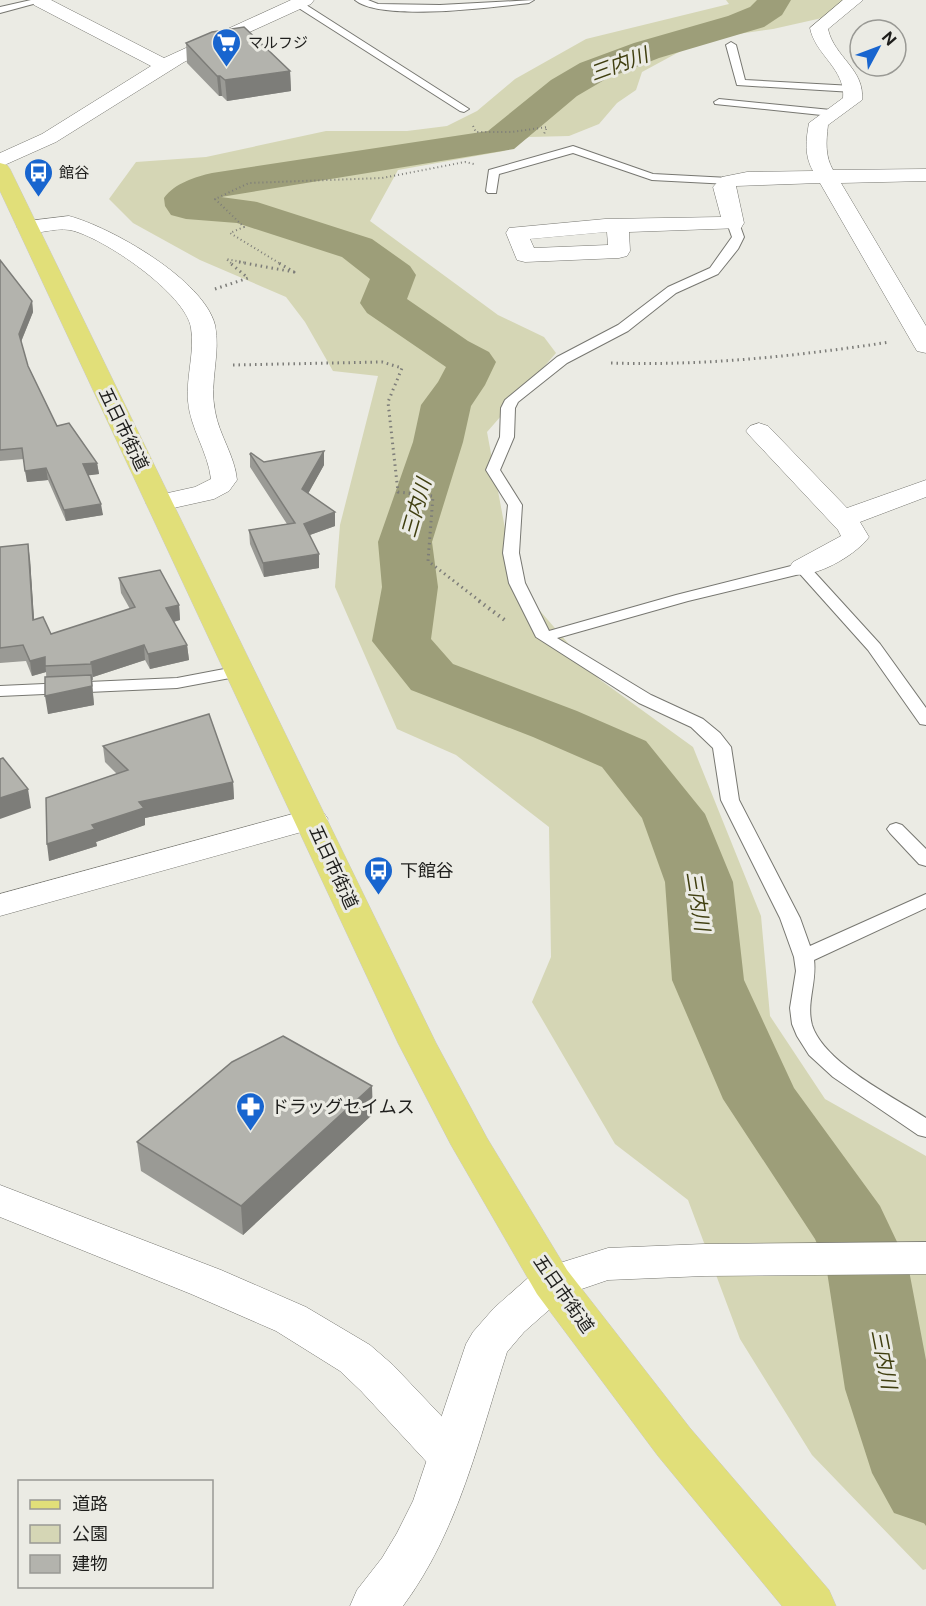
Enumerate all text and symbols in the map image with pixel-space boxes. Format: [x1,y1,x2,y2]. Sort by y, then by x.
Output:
north arrow [848,18,908,78]
supermarket icon: マルフジ [211,26,243,68]
text: N [878,28,900,49]
place label: マルフジ [248,34,308,51]
water label: 三内川 [587,42,653,86]
bus stop icon: 館谷 [22,156,54,198]
place label: 館谷 [59,164,89,181]
street label: 五日市街道 [95,384,153,474]
water label: 三内川 [396,474,436,540]
street label: 五日市街道 [305,822,363,912]
bus stop icon: 下館谷 [363,854,395,896]
place label: 下館谷 [400,860,454,881]
water label: 三内川 [681,869,715,934]
pharmacy icon: ドラッグセイムス [234,1090,266,1132]
place label: ドラッグセイムス [271,1096,415,1117]
street label: 五日市街道 [530,1251,598,1337]
water label: 三内川 [866,1327,902,1393]
legend [18,1480,213,1588]
text: 道路 [72,1493,108,1514]
text: 公園 [72,1523,108,1544]
text: 建物 [72,1553,108,1574]

